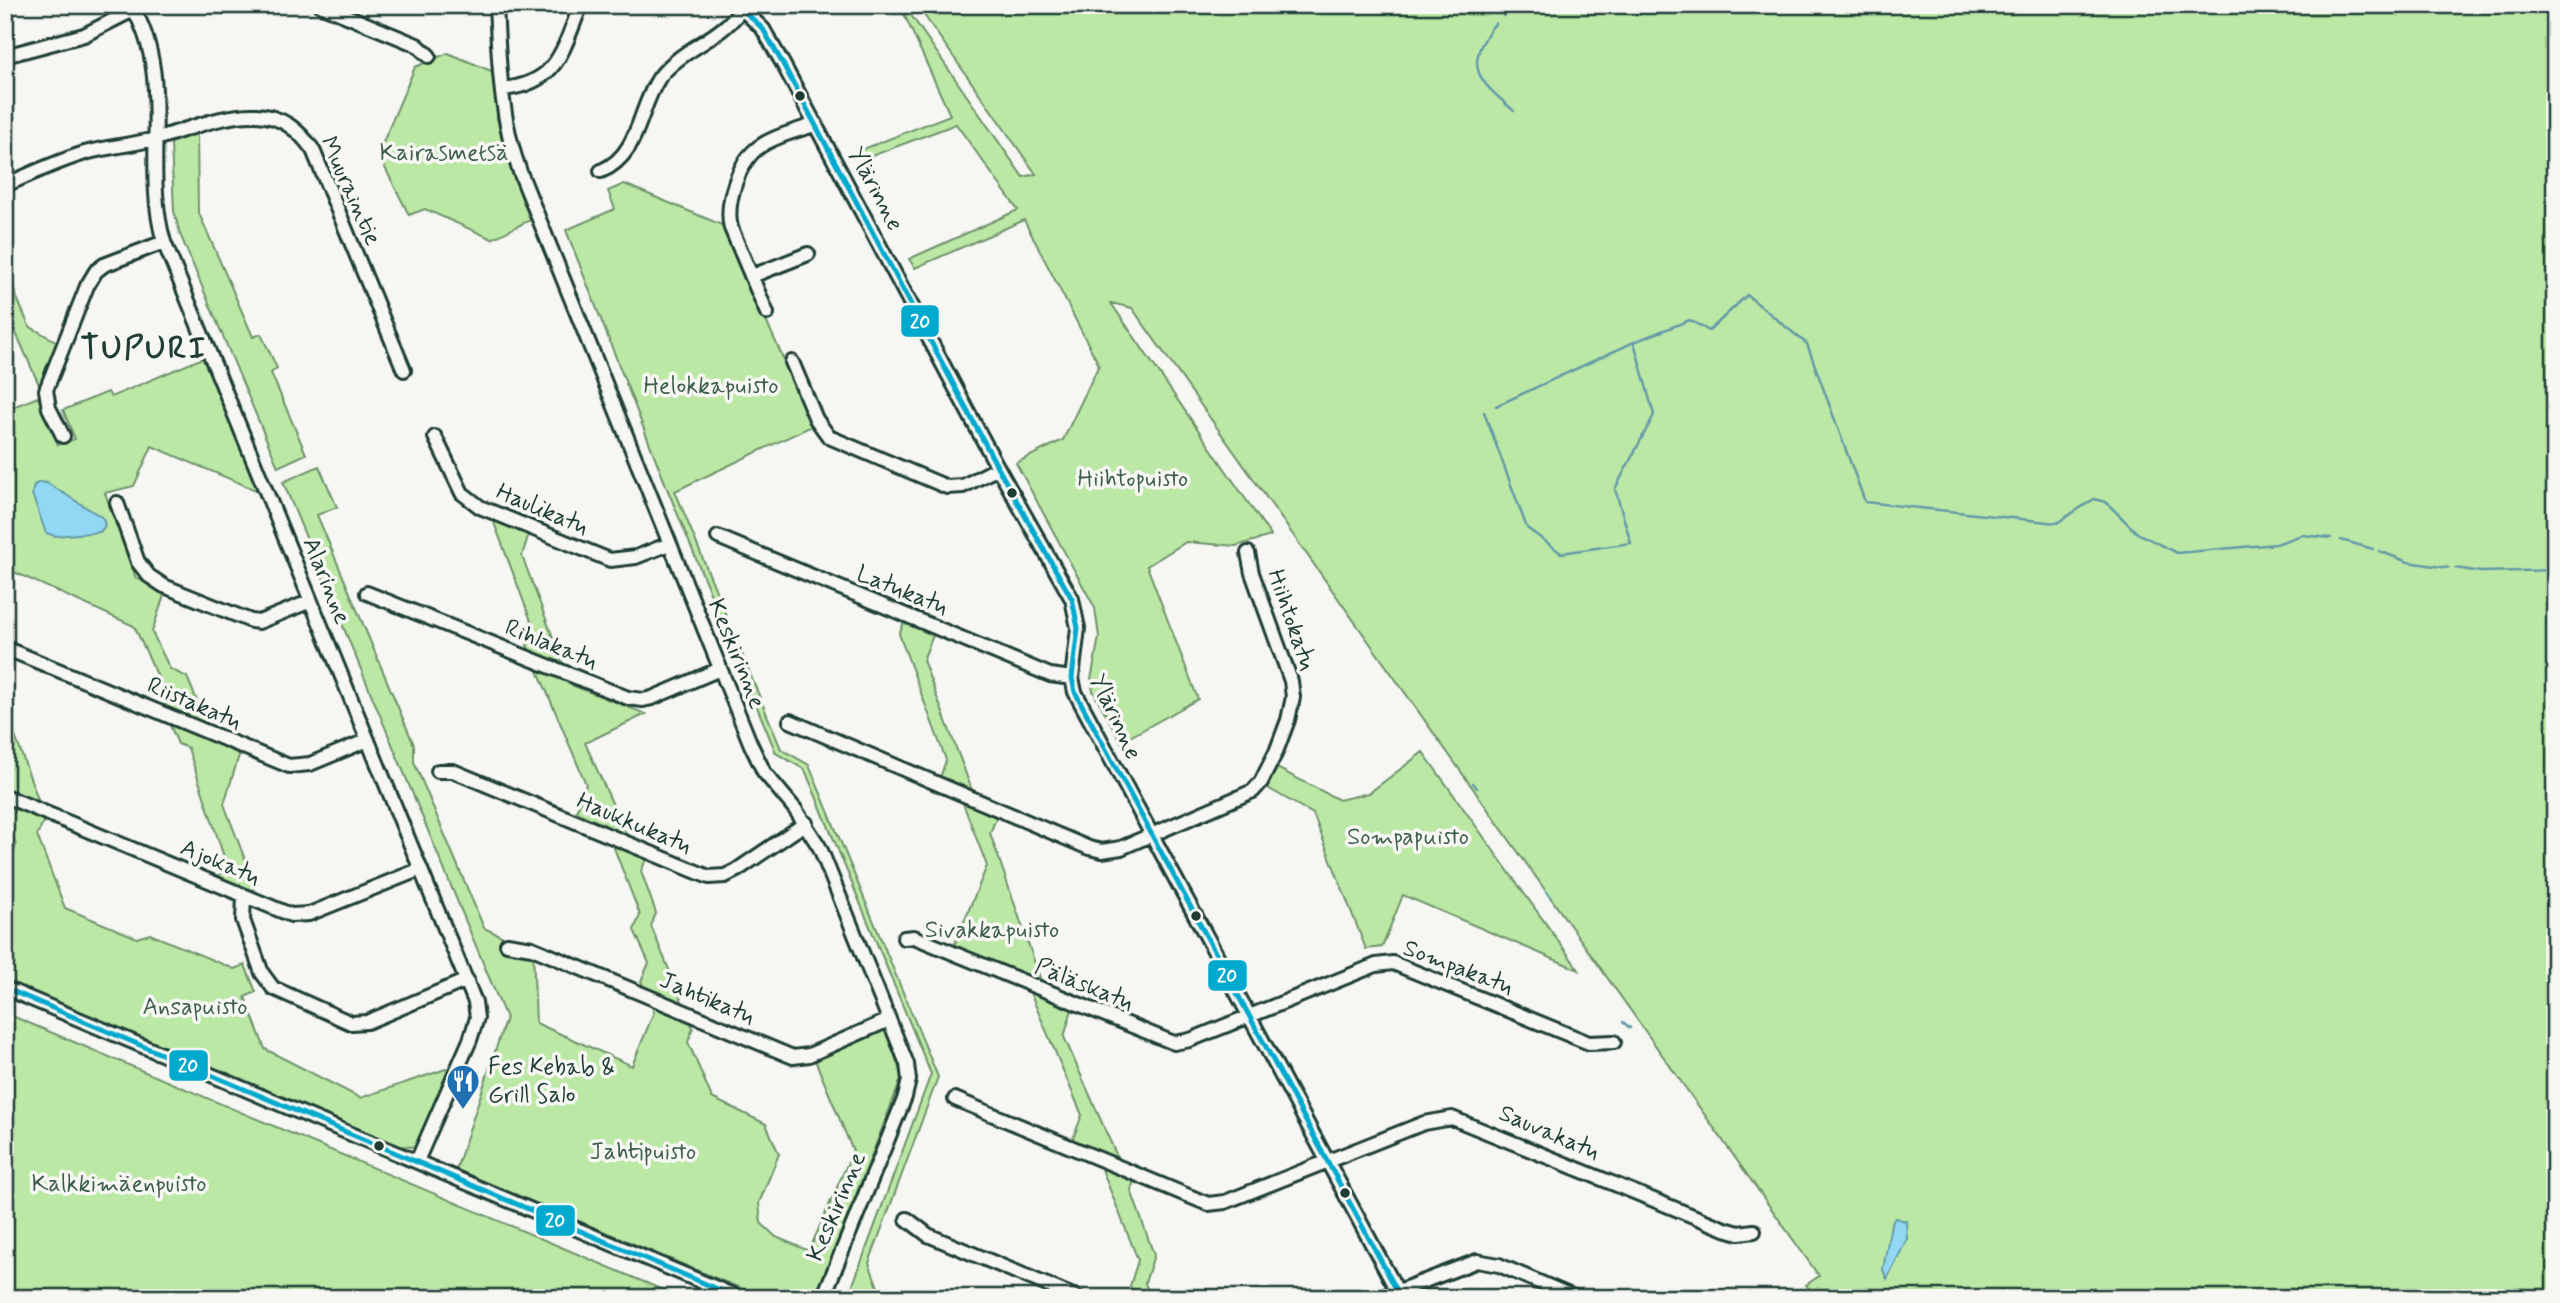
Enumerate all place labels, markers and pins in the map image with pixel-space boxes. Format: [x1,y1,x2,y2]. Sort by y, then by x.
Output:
unlabelled marker [793,89,807,103]
unlabelled marker [1005,486,1019,500]
unlabelled marker [1189,909,1203,923]
place label: Fes Kebab & Grill Salo [488,1052,615,1111]
restaurant icon: Fes Kebab & Grill Salo [444,1062,482,1111]
unlabelled marker [372,1139,386,1153]
unlabelled marker [1338,1186,1352,1200]

